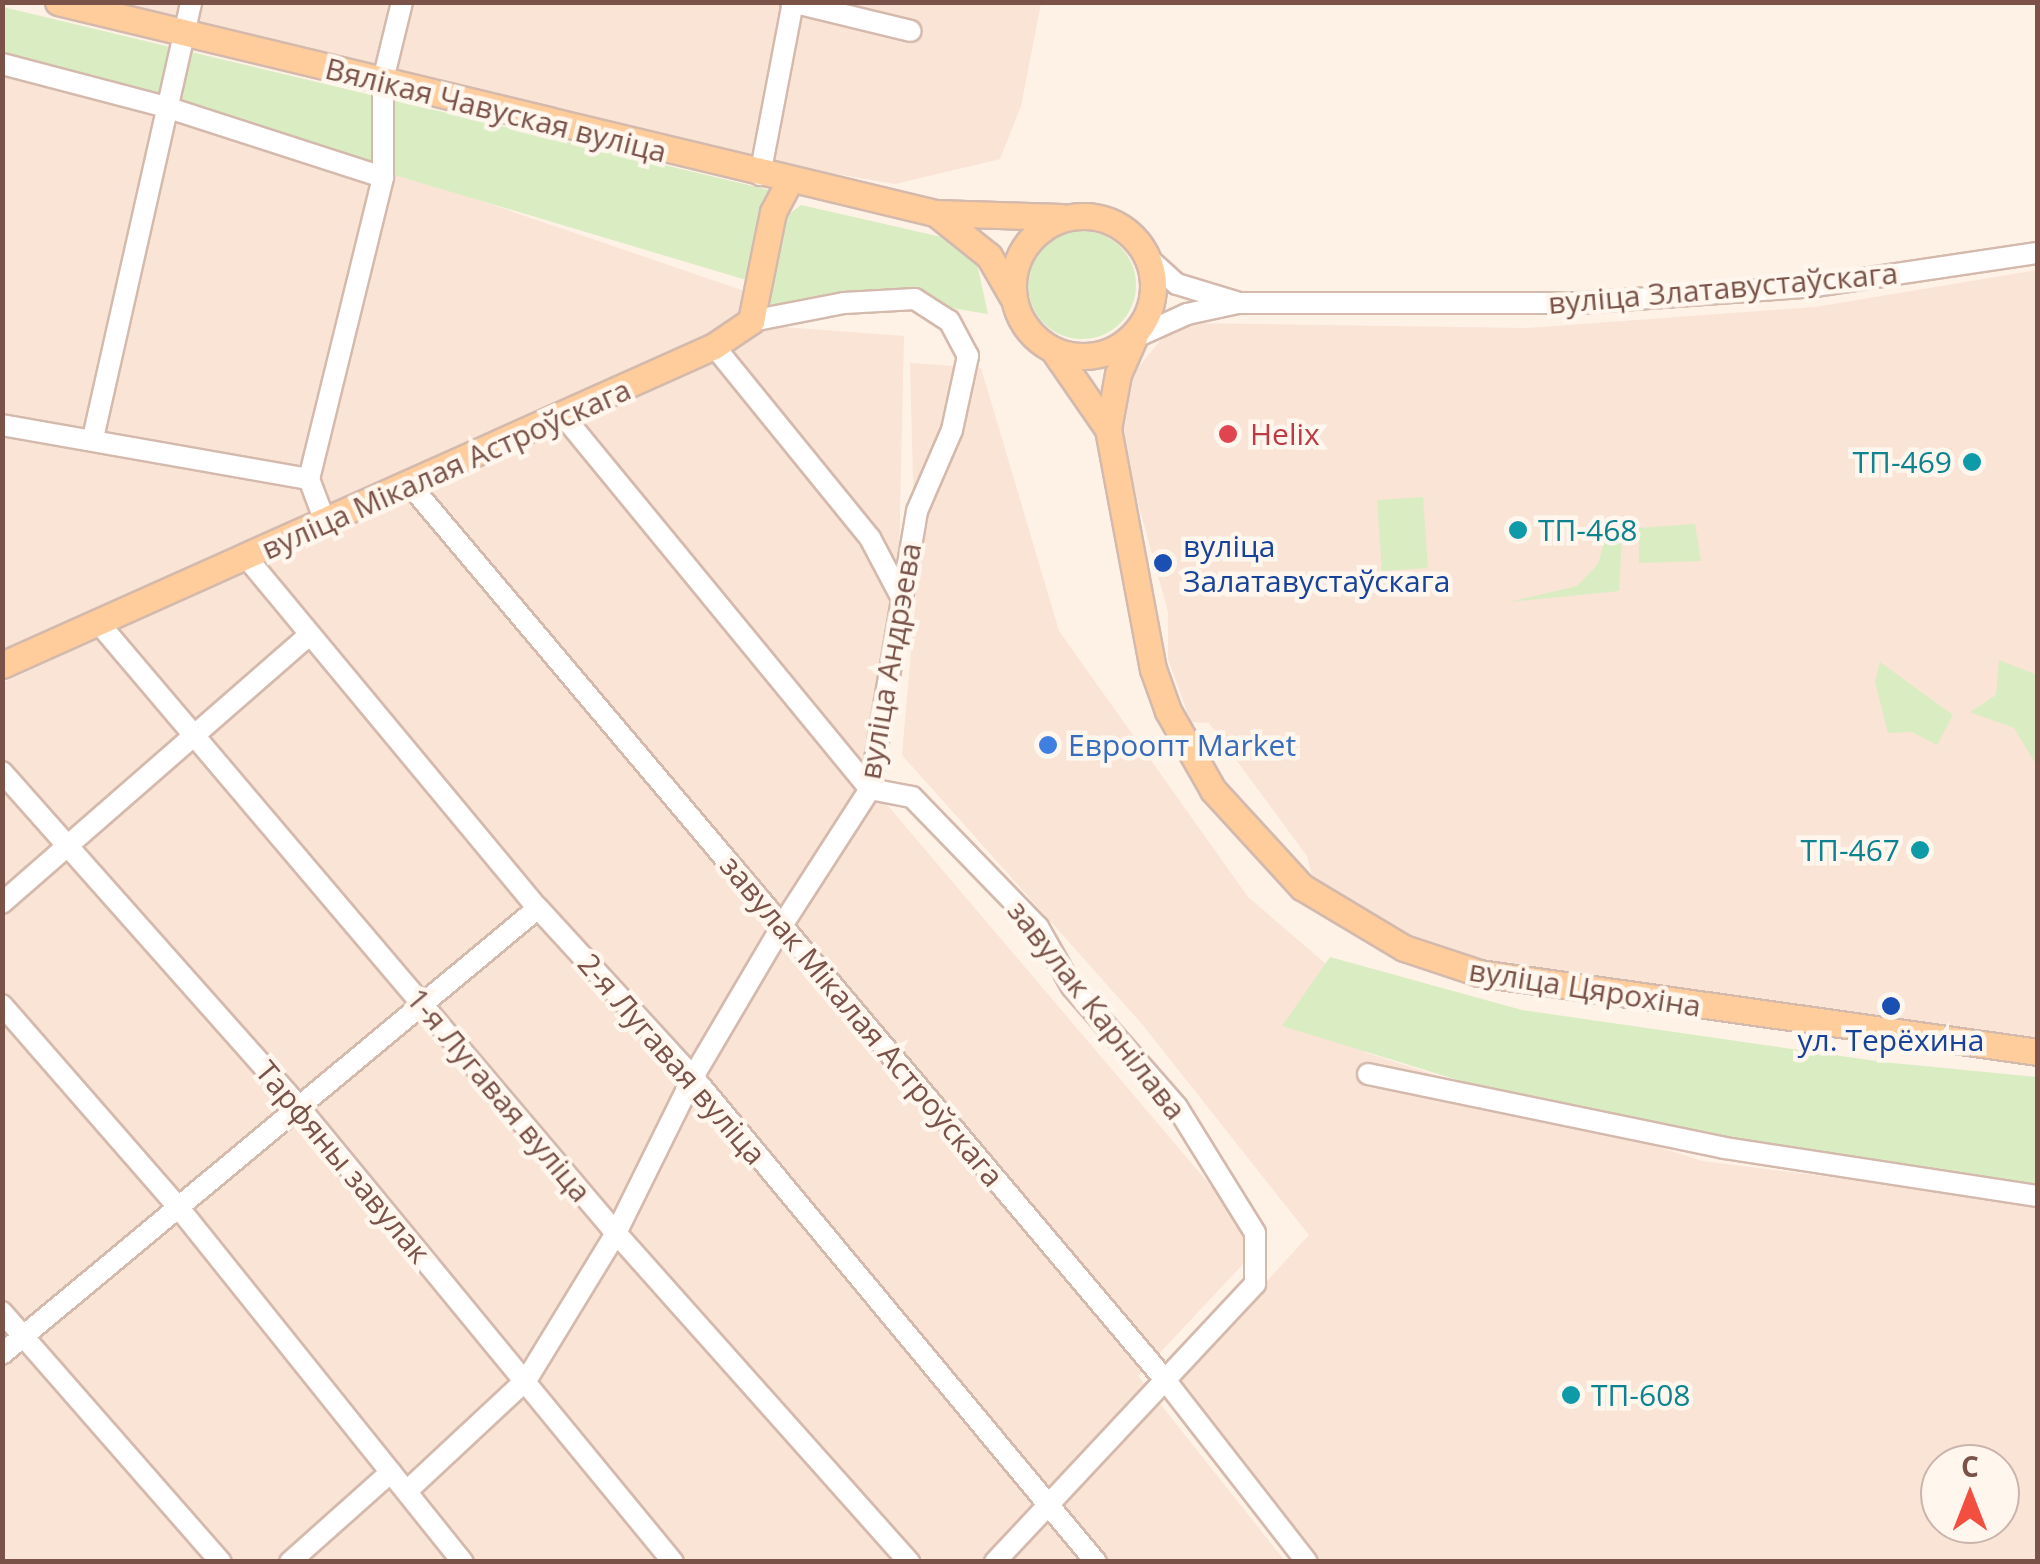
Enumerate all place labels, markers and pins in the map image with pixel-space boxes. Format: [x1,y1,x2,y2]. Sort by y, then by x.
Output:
place label: Helix [1250,416,1320,452]
marker: Helix [1215,421,1241,447]
place label: ТП-469 [1853,444,1952,480]
marker: ТП-469 [1961,451,1983,473]
place label: ТП-468 [1538,512,1637,548]
marker: ТП-468 [1507,519,1529,541]
place label: вуліца Залатавустаўскага [1183,528,1450,598]
marker: вуліца Залатавустаўскага [1152,552,1174,574]
place label: Евроопт Market [1068,727,1296,763]
marker: Евроопт Market [1037,734,1059,756]
place label: ТП-467 [1801,832,1900,868]
marker: ТП-467 [1909,839,1931,861]
marker: ул. Терёхина [1880,995,1902,1017]
place label: ул. Терёхина [1798,1022,1984,1058]
place label: ТП-608 [1591,1377,1690,1413]
marker: ТП-608 [1560,1384,1582,1406]

